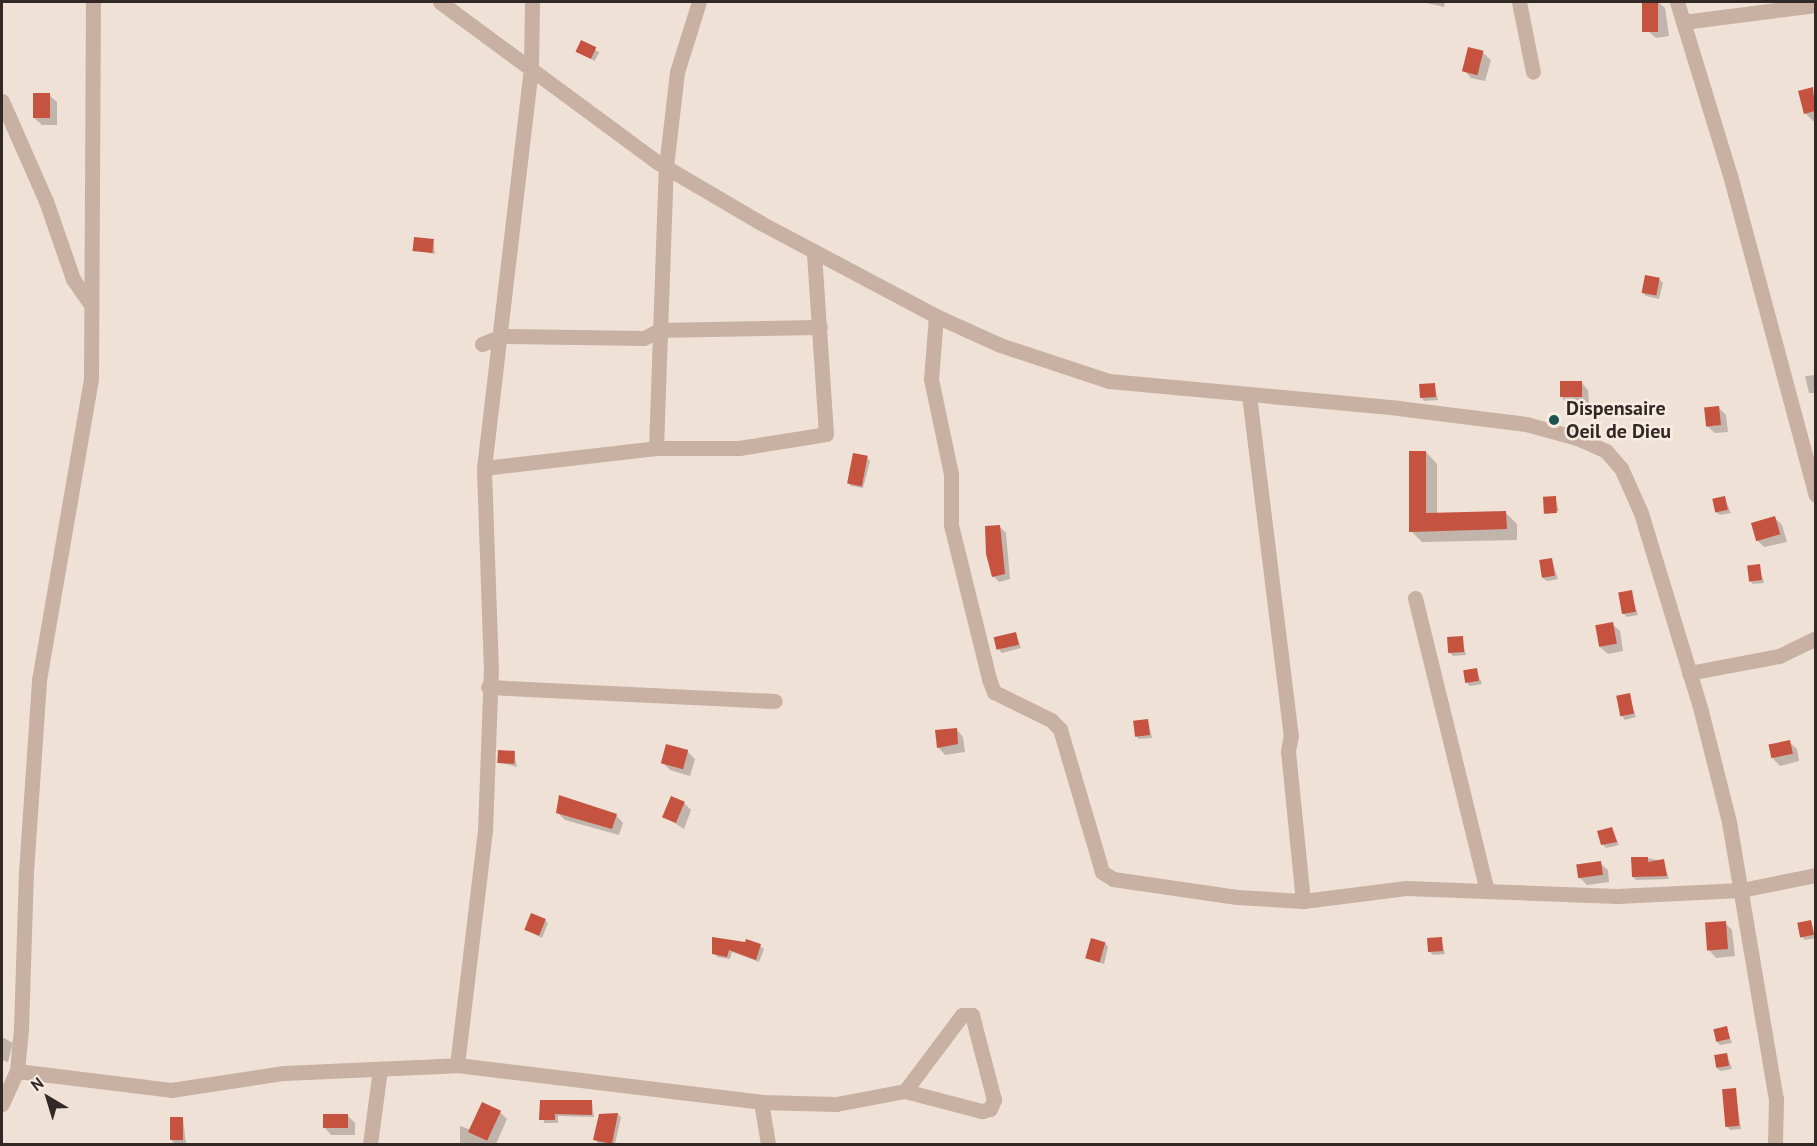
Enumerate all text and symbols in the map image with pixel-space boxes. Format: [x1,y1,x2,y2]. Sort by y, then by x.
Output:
place label: Dispensaire Oeil de Dieu [1566,396,1671,443]
marker: Dispensaire Oeil de Dieu [1547,413,1561,427]
north arrow [18,1068,78,1128]
text: N [27,1073,47,1095]

